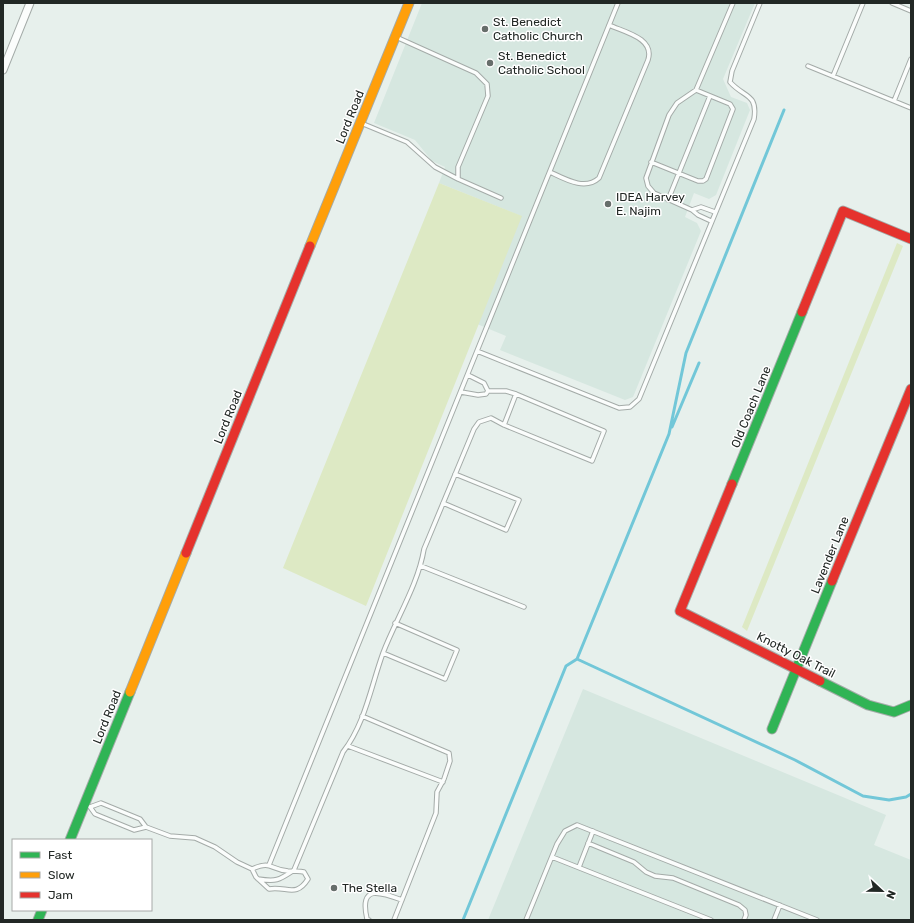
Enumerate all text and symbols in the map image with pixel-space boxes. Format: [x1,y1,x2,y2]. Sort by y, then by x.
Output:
place label: St. Benedict Catholic Church [493,15,583,43]
marker: St. Benedict Catholic Church [480,24,490,34]
place label: St. Benedict Catholic School [498,49,585,77]
marker: St. Benedict Catholic School [485,58,495,68]
street label: Lord Road [333,88,367,146]
place label: IDEA Harvey E. Najim [616,190,685,218]
marker: IDEA Harvey E. Najim [603,199,613,209]
street label: Old Coach Lane [728,364,774,450]
street label: Lord Road [211,388,245,446]
street label: Lavender Lane [808,514,852,596]
street label: Knotty Oak Trail [754,629,838,681]
street label: Lord Road [90,688,124,746]
legend [12,839,152,911]
text: Fast [48,848,72,862]
text: Slow [48,868,75,882]
north arrow [862,871,902,911]
place label: The Stella [342,881,397,895]
marker: The Stella [329,883,339,893]
text: Jam [48,888,73,902]
text: N [883,888,898,901]

